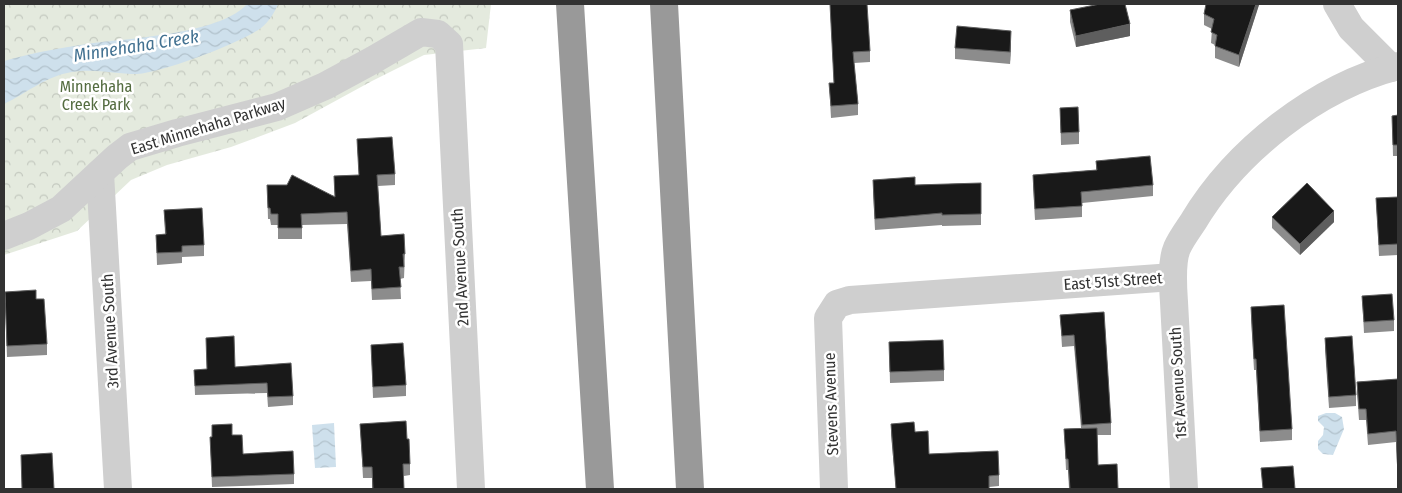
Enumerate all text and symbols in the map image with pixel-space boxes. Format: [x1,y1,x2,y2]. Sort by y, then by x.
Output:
water label: Minnehaha Creek [72,25,200,67]
park label: Minnehaha Creek Park [60,77,133,114]
street label: East Minnehaha Parkway [128,93,288,159]
street label: 2nd Avenue South [447,208,473,326]
street label: East 51st Street [1063,268,1164,294]
street label: 3rd Avenue South [98,273,122,389]
street label: 1st Avenue South [1166,326,1190,440]
street label: Stevens Avenue [820,352,842,456]

